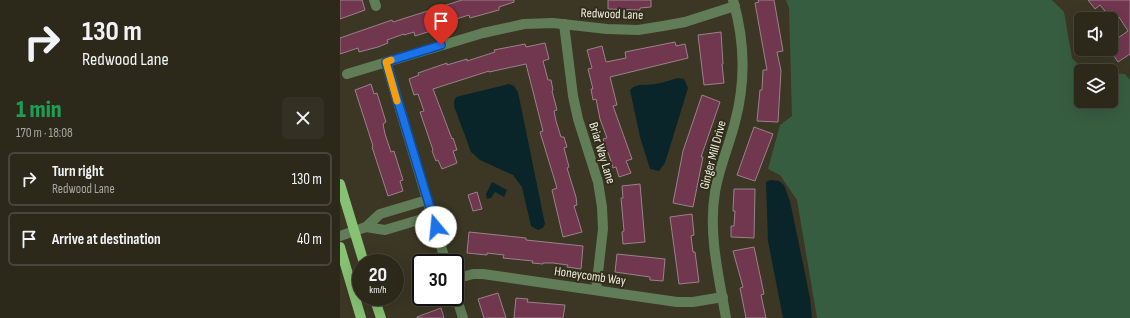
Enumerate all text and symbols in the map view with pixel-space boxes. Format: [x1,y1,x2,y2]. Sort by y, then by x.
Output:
pin [424,4,458,45]
street label: Redwood Lane [580,5,644,23]
icon: arrive [430,10,452,32]
map controls [1074,12,1118,108]
button: sound [1074,12,1118,56]
text: 130 m [82,15,142,48]
icon: right [16,16,68,68]
text: Redwood Lane [82,49,169,70]
button: layers [1074,64,1118,108]
text: 1 min [16,95,62,124]
button: close [282,97,324,139]
street label: Ginger Mill Drive [696,119,730,191]
street label: Briar Way Lane [585,120,619,186]
text: 170 m · 18:08 [16,125,73,141]
text: Turn right [52,162,104,181]
icon: right [18,168,40,190]
text: 130 m [292,170,322,189]
text: Redwood Lane [52,181,115,197]
position arrow [415,206,457,248]
icon: arrive [18,228,40,250]
text: Arrive at destination [52,230,161,249]
text: 40 m [297,230,322,249]
speed limit sign: 30 [412,254,464,306]
text: 20 [369,263,387,287]
street label: Honeycomb Way [553,263,627,289]
text: km/h [369,284,387,296]

